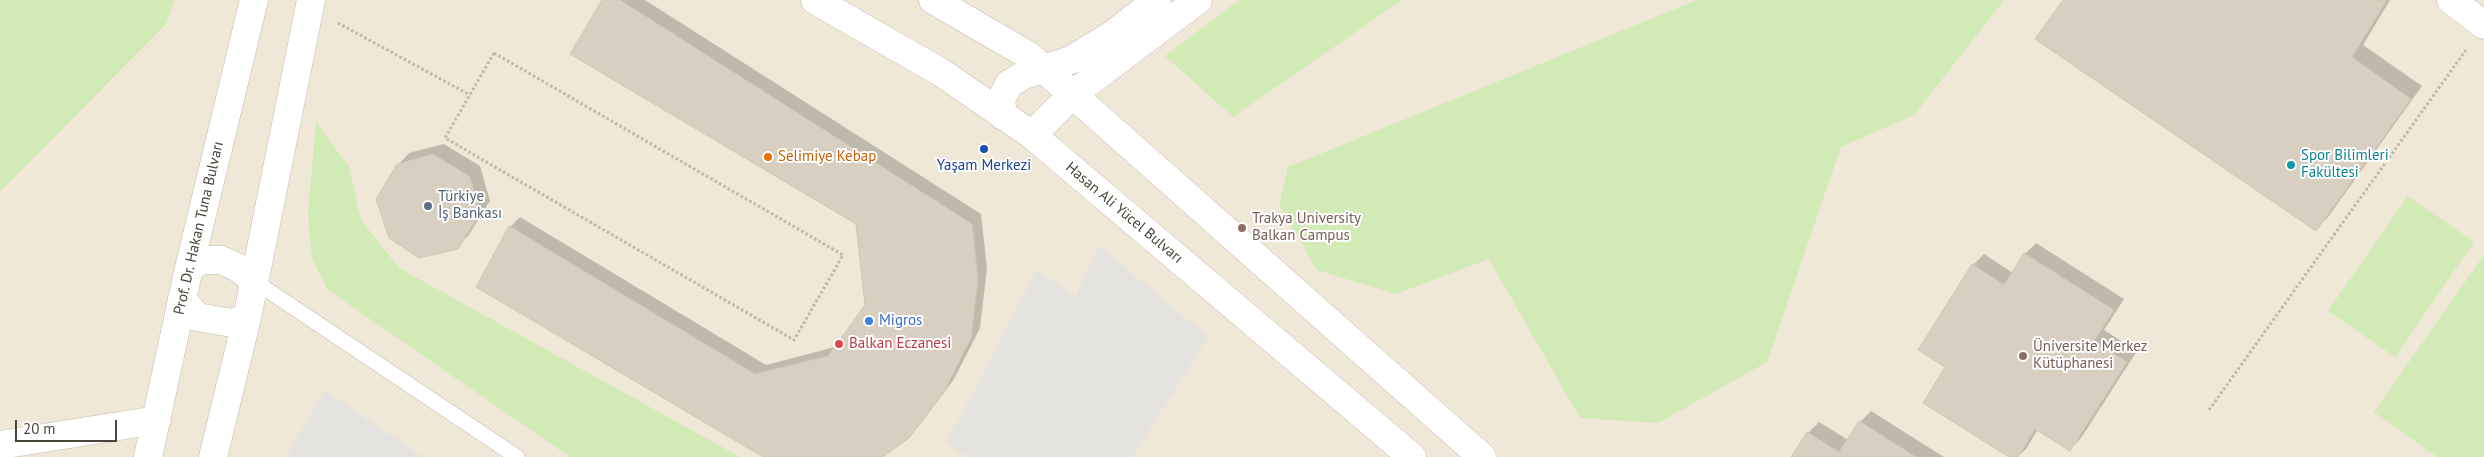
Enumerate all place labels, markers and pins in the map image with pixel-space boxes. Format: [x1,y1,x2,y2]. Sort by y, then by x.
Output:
marker: Yaşam Merkezi [978,143,990,155]
place label: Spor Bilimleri Fakültesi [2301,147,2389,182]
place label: Selimiye Kebap [778,148,876,166]
marker: Selimiye Kebap [762,151,774,163]
place label: Yaşam Merkezi [937,157,1031,175]
marker: Spor Bilimleri Fakültesi [2285,159,2297,171]
place label: Türkiye İş Bankası [438,188,502,223]
marker: Türkiye İş Bankası [422,200,434,212]
place label: Trakya University Balkan Campus [1252,210,1361,245]
marker: Trakya University Balkan Campus [1236,222,1248,234]
place label: Migros [879,312,922,330]
marker: Migros [863,315,875,327]
place label: Balkan Eczanesi [849,335,951,353]
marker: Balkan Eczanesi [833,338,845,350]
place label: Üniversite Merkez Kütüphanesi [2033,338,2147,373]
marker: Üniversite Merkez Kütüphanesi [2017,350,2029,362]

